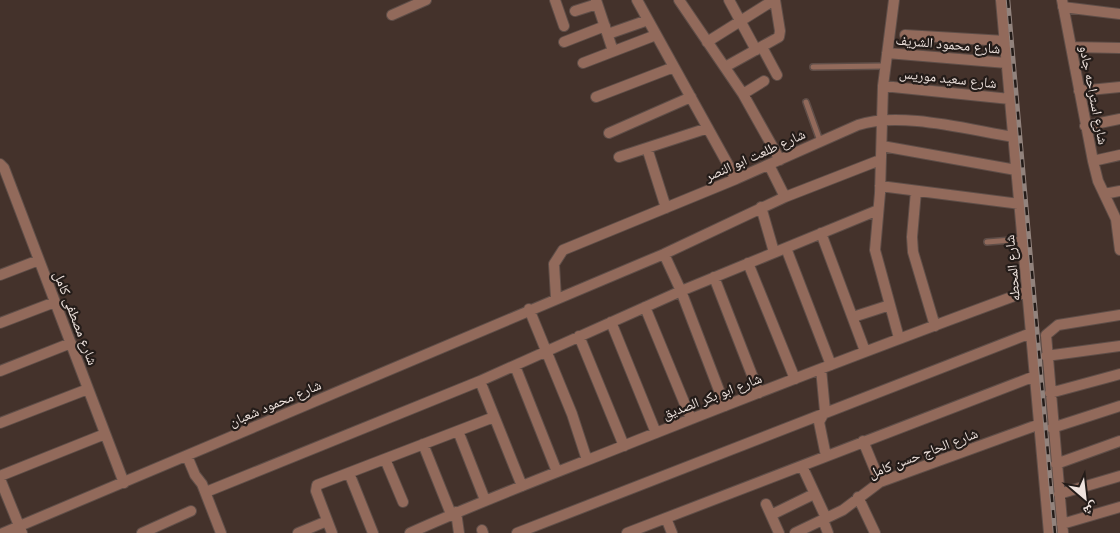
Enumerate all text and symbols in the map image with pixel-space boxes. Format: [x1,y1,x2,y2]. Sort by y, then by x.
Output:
street label: شارع محمود الشريف [895,30,1001,59]
street label: شارع استراحه جادو [1075,44,1112,146]
street label: شارع سعيد موريس [898,64,998,93]
street label: شارع طلعت ابو النصر [701,125,808,187]
street label: شارع المحطه [1000,234,1025,302]
street label: شارع مصطفى كامل [49,269,102,368]
street label: شارع ابو بكر الصديق [660,369,765,424]
street label: شارع محمود شعبان [226,375,324,431]
street label: شارع الحاج حسن كامل [866,424,981,483]
north arrow [1060,473,1110,523]
text: ش [1080,498,1102,521]

